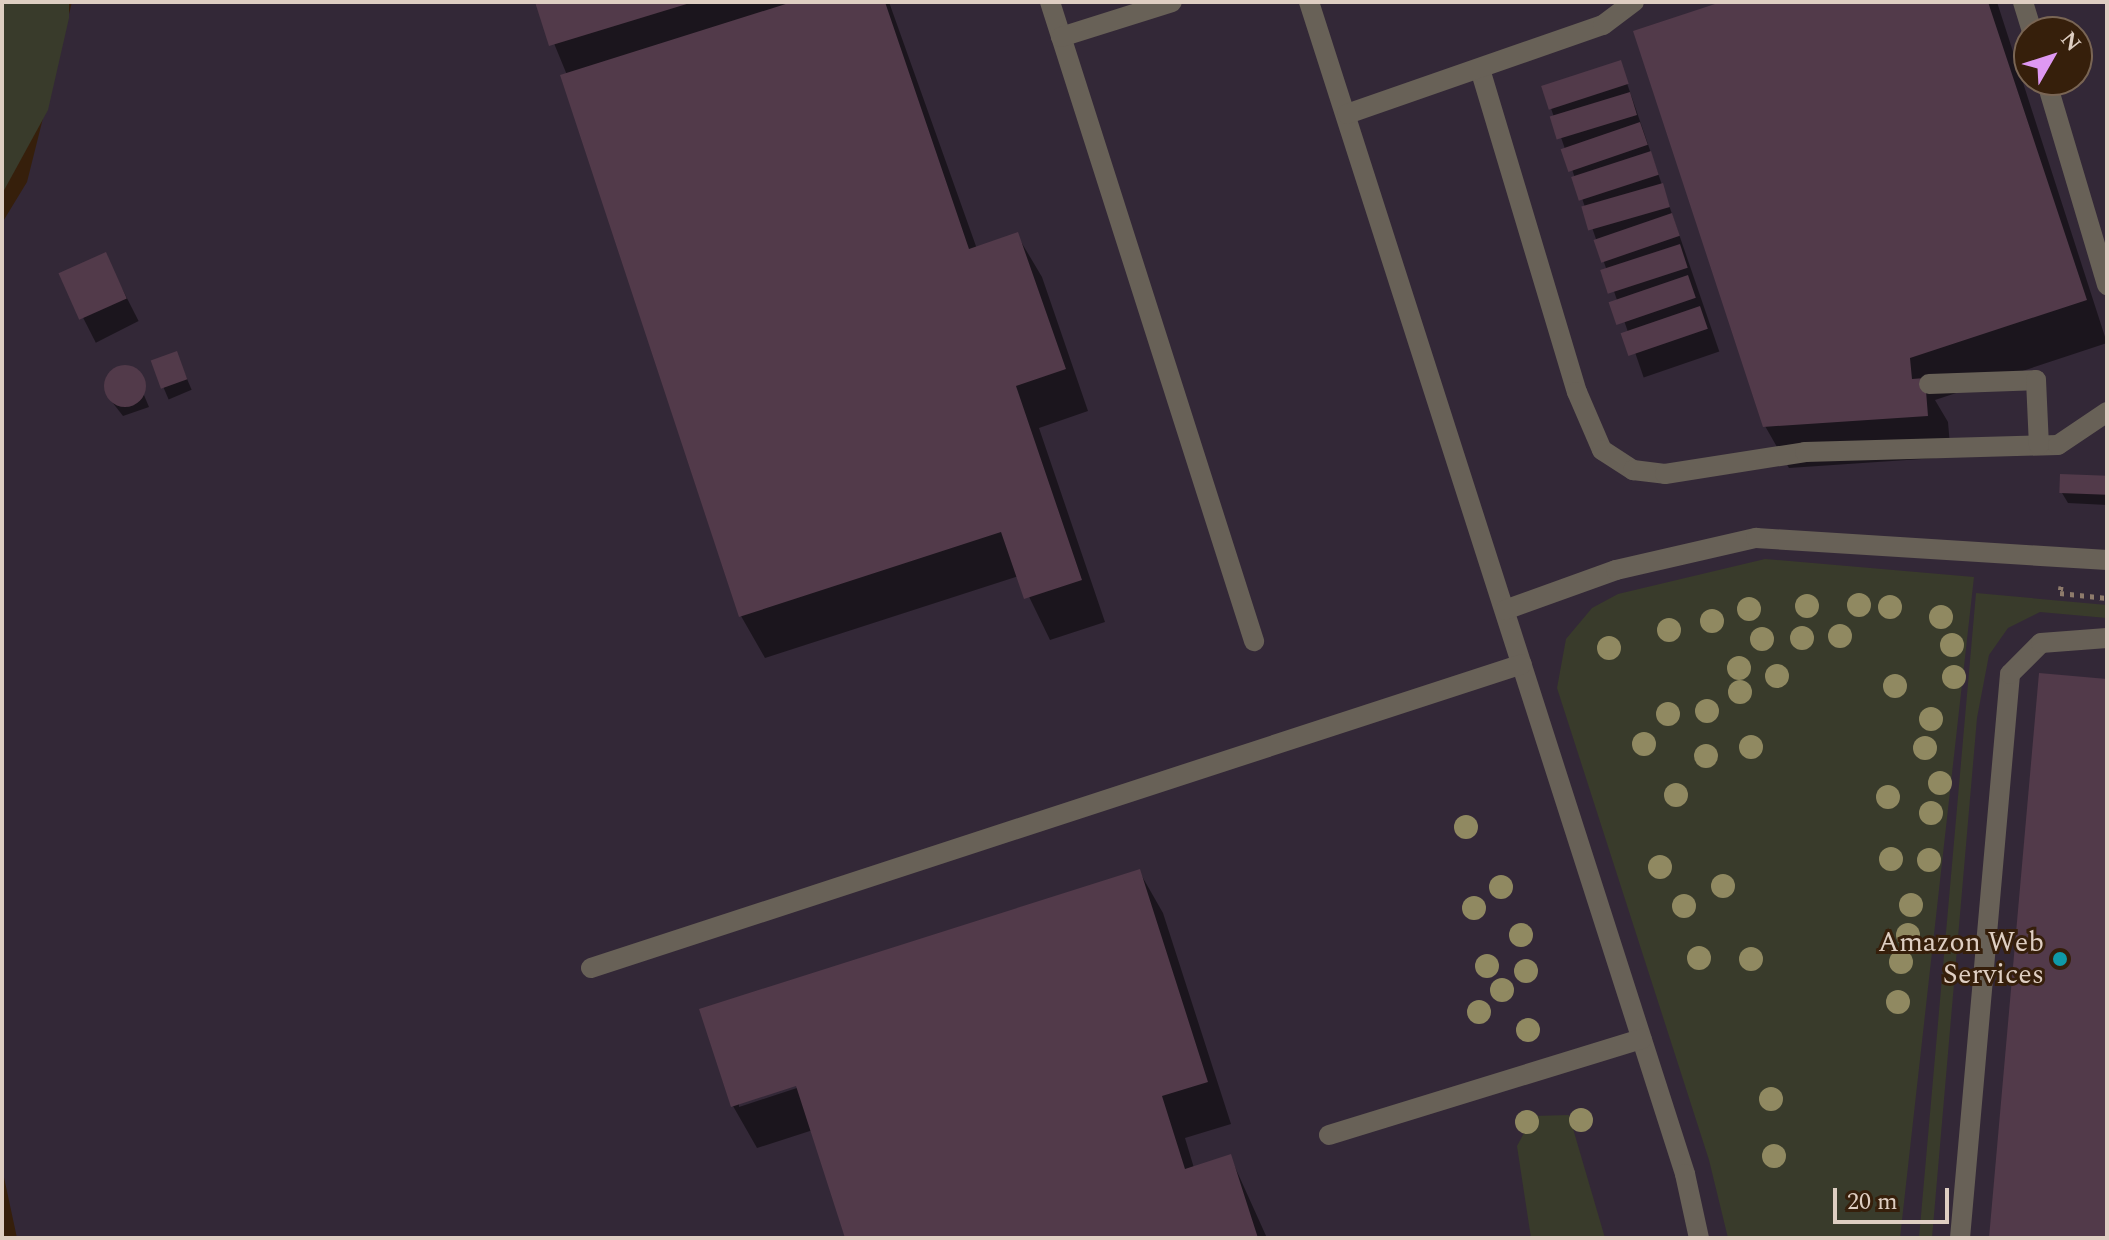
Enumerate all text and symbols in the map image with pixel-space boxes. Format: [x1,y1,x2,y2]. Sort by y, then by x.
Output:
north arrow [2013,16,2093,96]
text: N [2052,24,2089,59]
place label: Amazon Web Services [1878,926,2044,992]
marker: Amazon Web Services [2051,950,2069,968]
scale bar [1837,1172,1953,1222]
text: 20 m [1847,1184,1898,1220]

